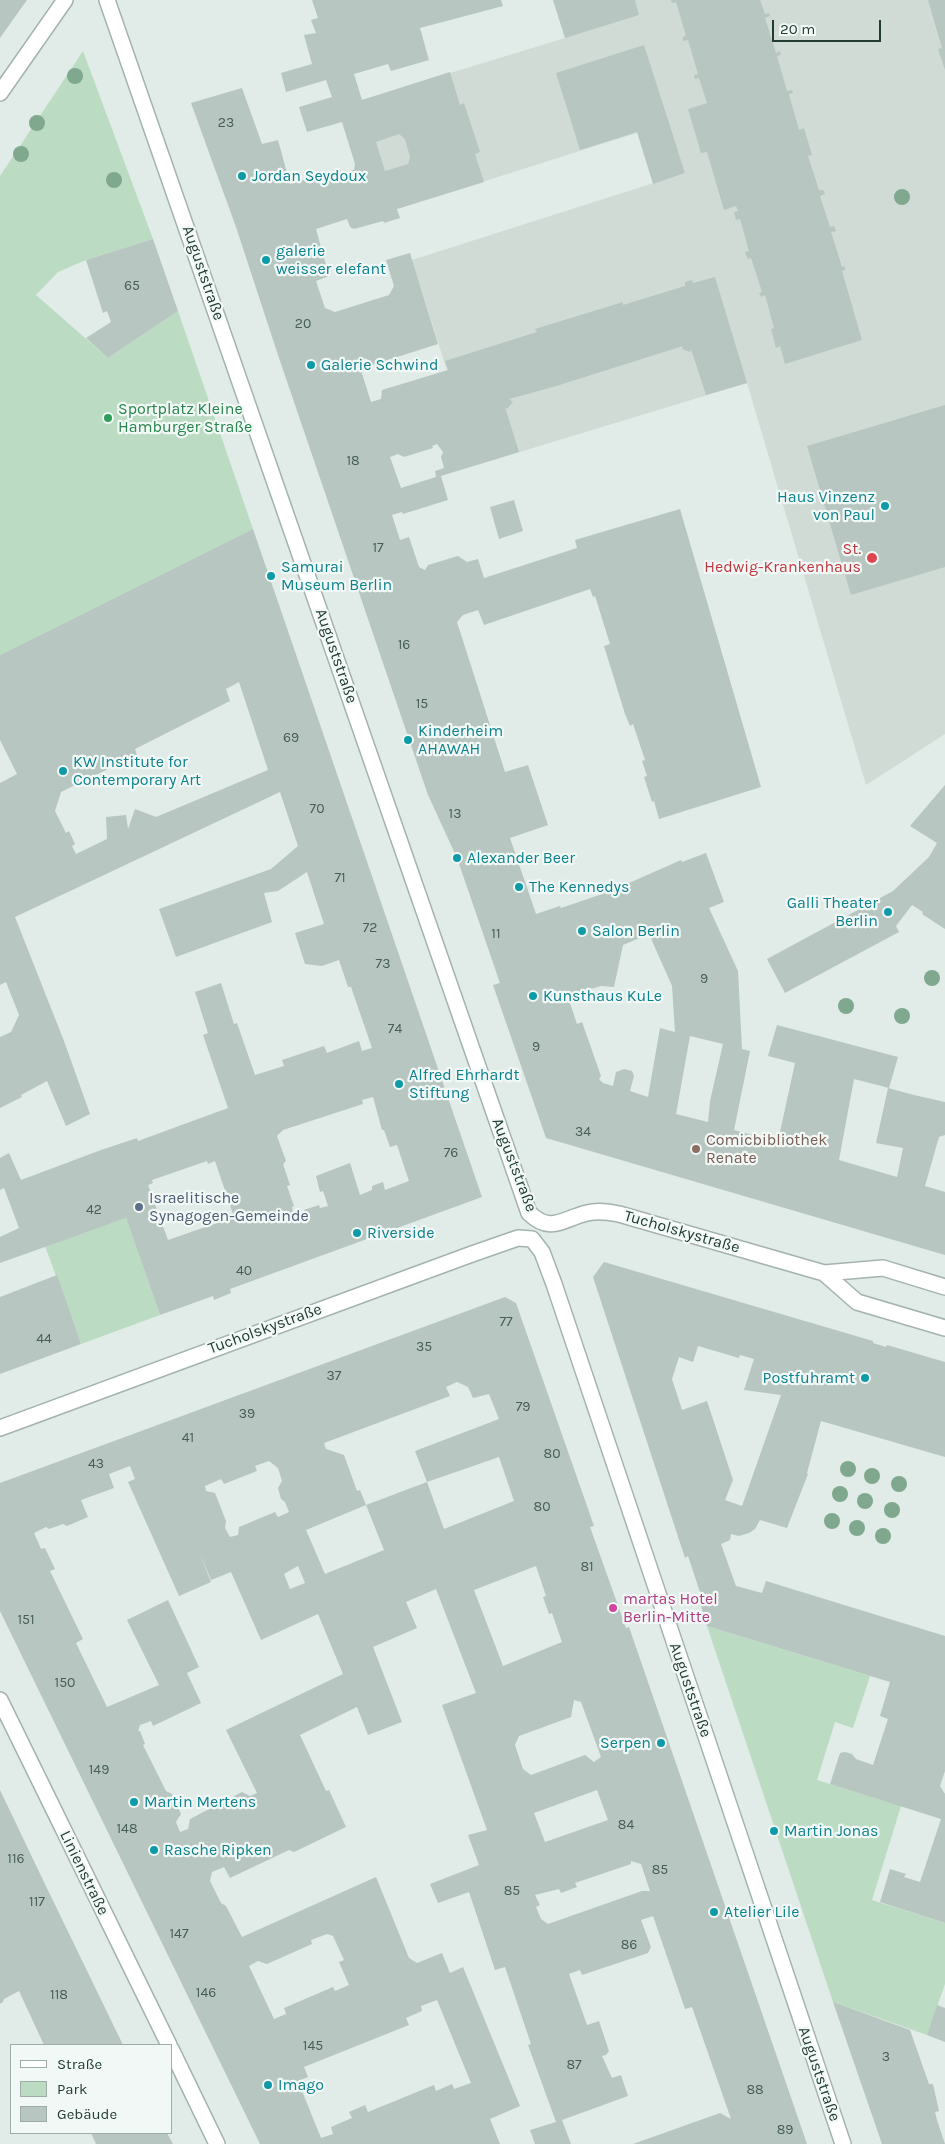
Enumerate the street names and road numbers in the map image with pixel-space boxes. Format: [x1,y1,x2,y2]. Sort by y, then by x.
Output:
street label: Auguststraße [178,223,228,323]
street label: Auguststraße [311,606,361,706]
street label: Auguststraße [487,1115,541,1215]
street label: Tucholskystraße [622,1206,742,1258]
street label: Tucholskystraße [206,1300,324,1358]
street label: Auguststraße [665,1640,715,1740]
street label: Linienstraße [55,1828,113,1918]
street label: Auguststraße [794,2024,844,2124]

